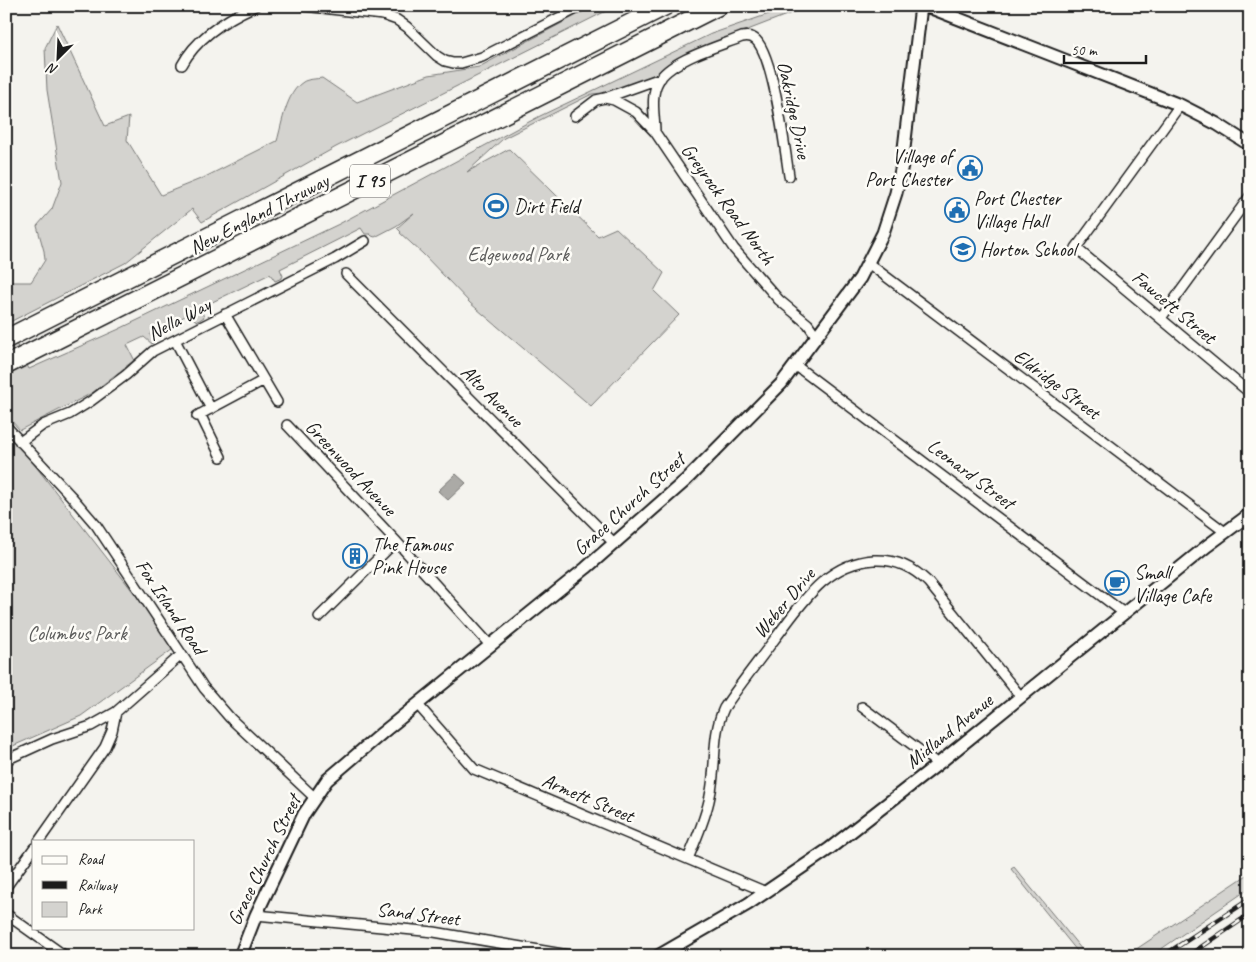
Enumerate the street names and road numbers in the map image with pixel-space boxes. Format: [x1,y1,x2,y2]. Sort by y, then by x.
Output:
street label: Oakridge Drive [771,59,817,162]
street label: Greyrock Road North [676,138,781,270]
road number: I 95 [350,165,390,198]
street label: New England Thruway [185,167,335,260]
street label: Fawcett Street [1127,265,1223,351]
street label: Nella Way [143,291,217,346]
street label: Eldridge Street [1009,343,1107,426]
street label: Alto Avenue [456,360,529,433]
street label: Greenwood Avenue [300,415,403,522]
street label: Leonard Street [922,433,1022,517]
street label: Grace Church Street [568,445,693,561]
street label: Fox Island Road [130,555,214,662]
street label: Weber Drive [747,562,822,643]
street label: Midland Avenue [900,687,999,774]
street label: Armett Street [538,768,640,829]
street label: Grace Church Street [222,788,308,929]
street label: Sand Street [375,897,463,932]

